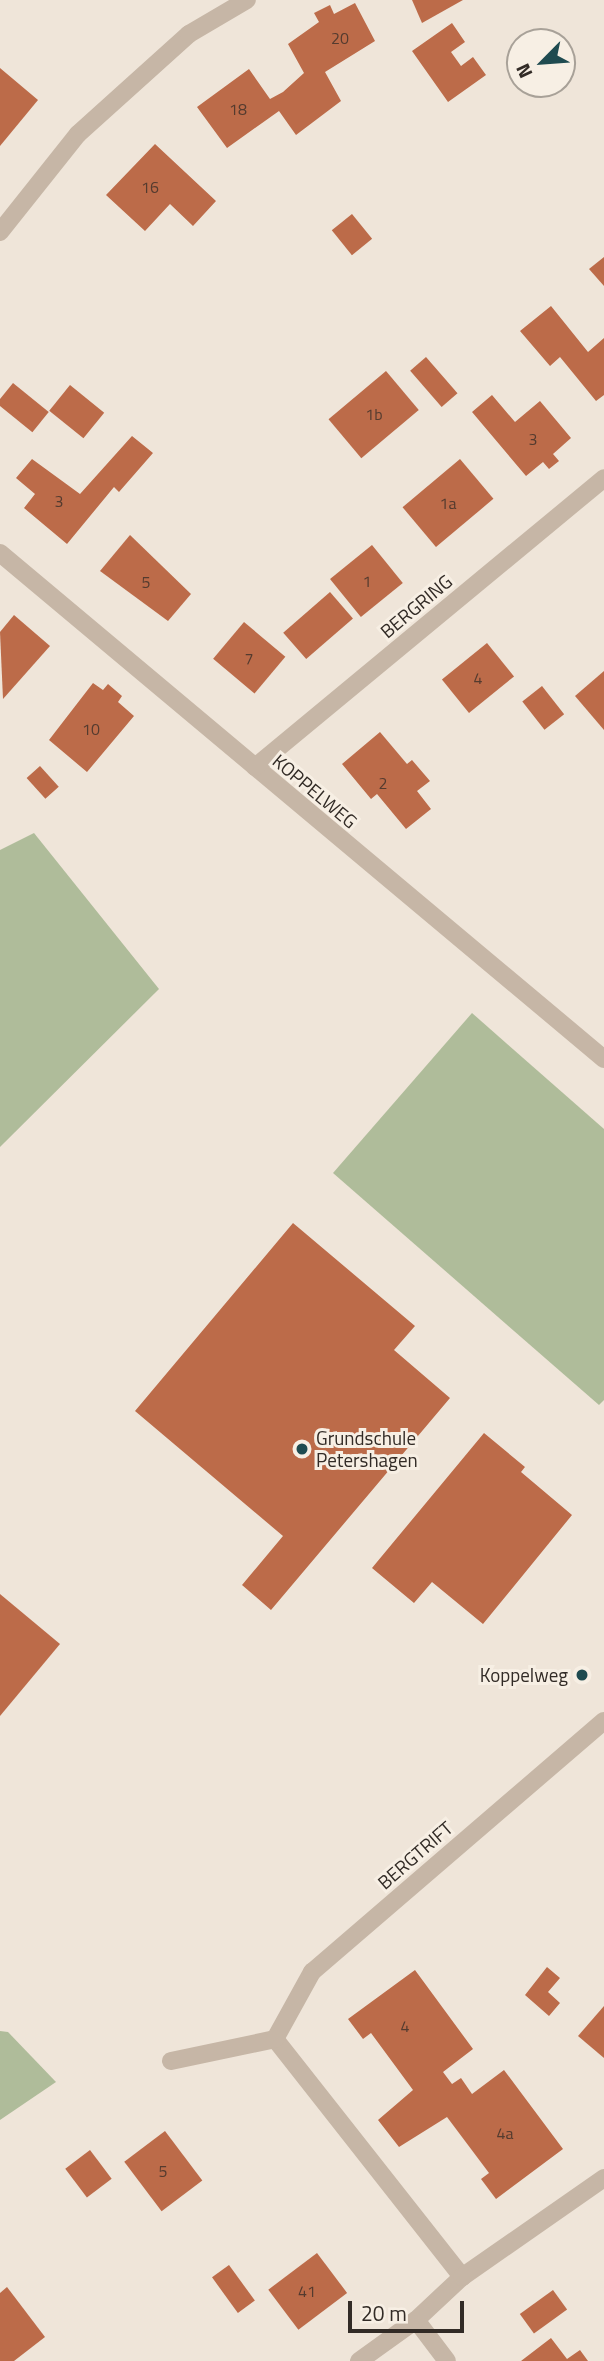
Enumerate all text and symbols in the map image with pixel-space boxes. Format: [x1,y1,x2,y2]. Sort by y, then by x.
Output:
house number: 20 [331,28,349,48]
north arrow [506,28,576,98]
text: N [507,59,539,83]
house number: 18 [229,99,247,119]
house number: 16 [141,177,159,197]
house number: 1b [365,404,383,424]
house number: 3 [529,429,537,449]
house number: 3 [55,491,63,511]
house number: 1a [440,493,456,513]
street label: BERGRING [376,569,456,643]
house number: 1 [363,571,371,591]
house number: 5 [142,572,150,592]
house number: 7 [245,648,253,668]
house number: 4 [474,668,482,688]
house number: 10 [82,719,100,739]
street label: KOPPELWEG [268,749,362,833]
house number: 2 [379,773,387,793]
place label: Grundschule Petershagen [316,1427,418,1471]
marker: Grundschule Petershagen [294,1441,310,1457]
place label: Koppelweg [480,1664,568,1686]
marker: Koppelweg [574,1667,590,1683]
street label: BERGTRIFT [373,1816,457,1894]
house number: 4 [401,2016,409,2036]
house number: 4a [497,2123,513,2143]
house number: 5 [159,2161,167,2181]
house number: 41 [298,2281,316,2301]
scale bar [352,2288,468,2332]
text: 20 m [361,2297,407,2329]

